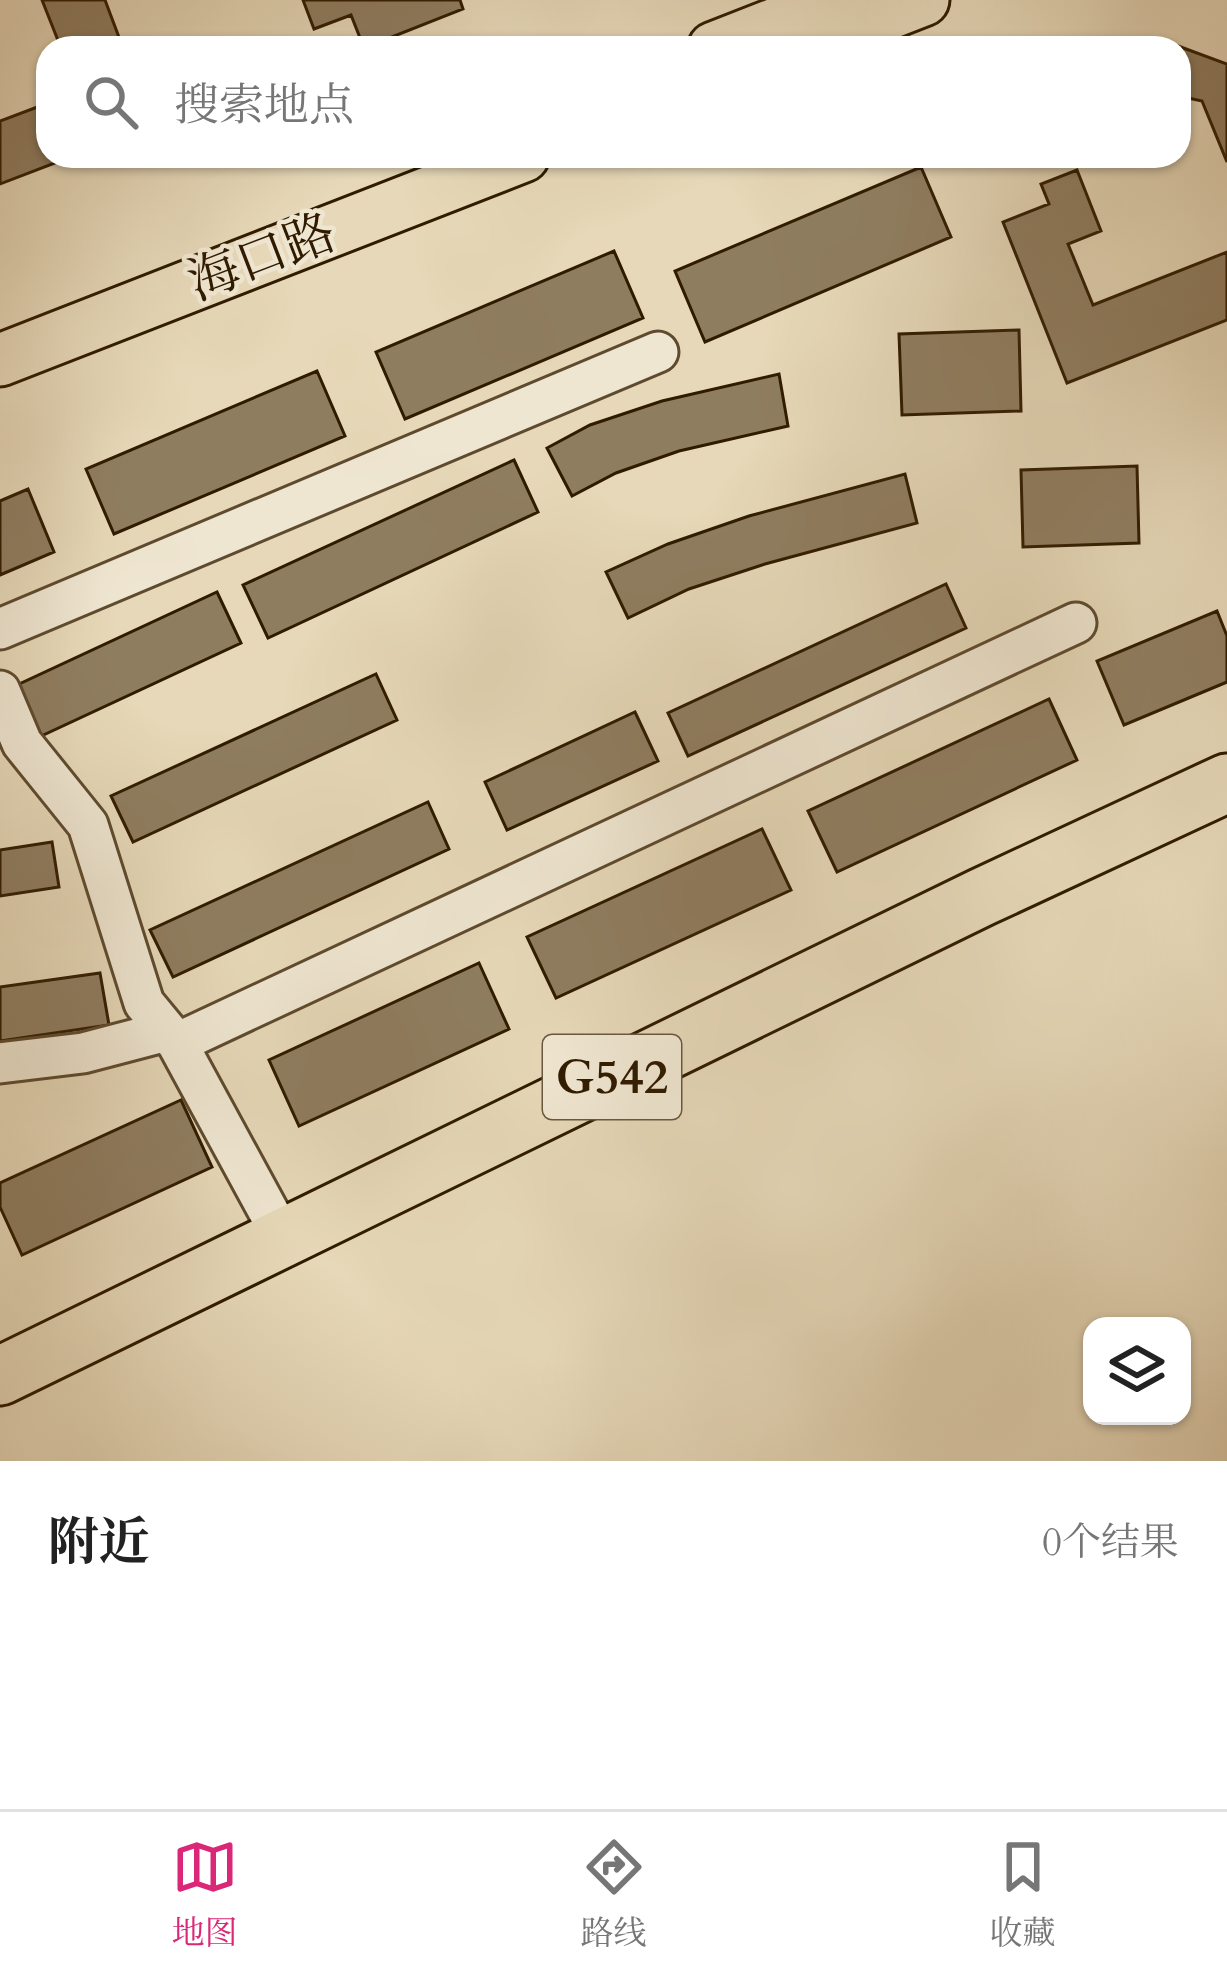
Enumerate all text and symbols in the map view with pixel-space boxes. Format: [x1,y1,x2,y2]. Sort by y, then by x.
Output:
search box [36,36,1191,168]
icon: search [78,69,144,135]
text: 搜索地点 [174,75,354,136]
street label: 海口路 [178,198,346,318]
road number: G542 [543,1035,681,1119]
map controls [1083,1317,1191,1425]
button: layers [1083,1317,1191,1425]
text: 附近 [48,1508,150,1578]
text: 0个结果 [1042,1516,1179,1569]
tab: 地图 [172,1834,238,1956]
tab: 路线 [581,1834,647,1956]
tab: 收藏 [990,1834,1056,1956]

